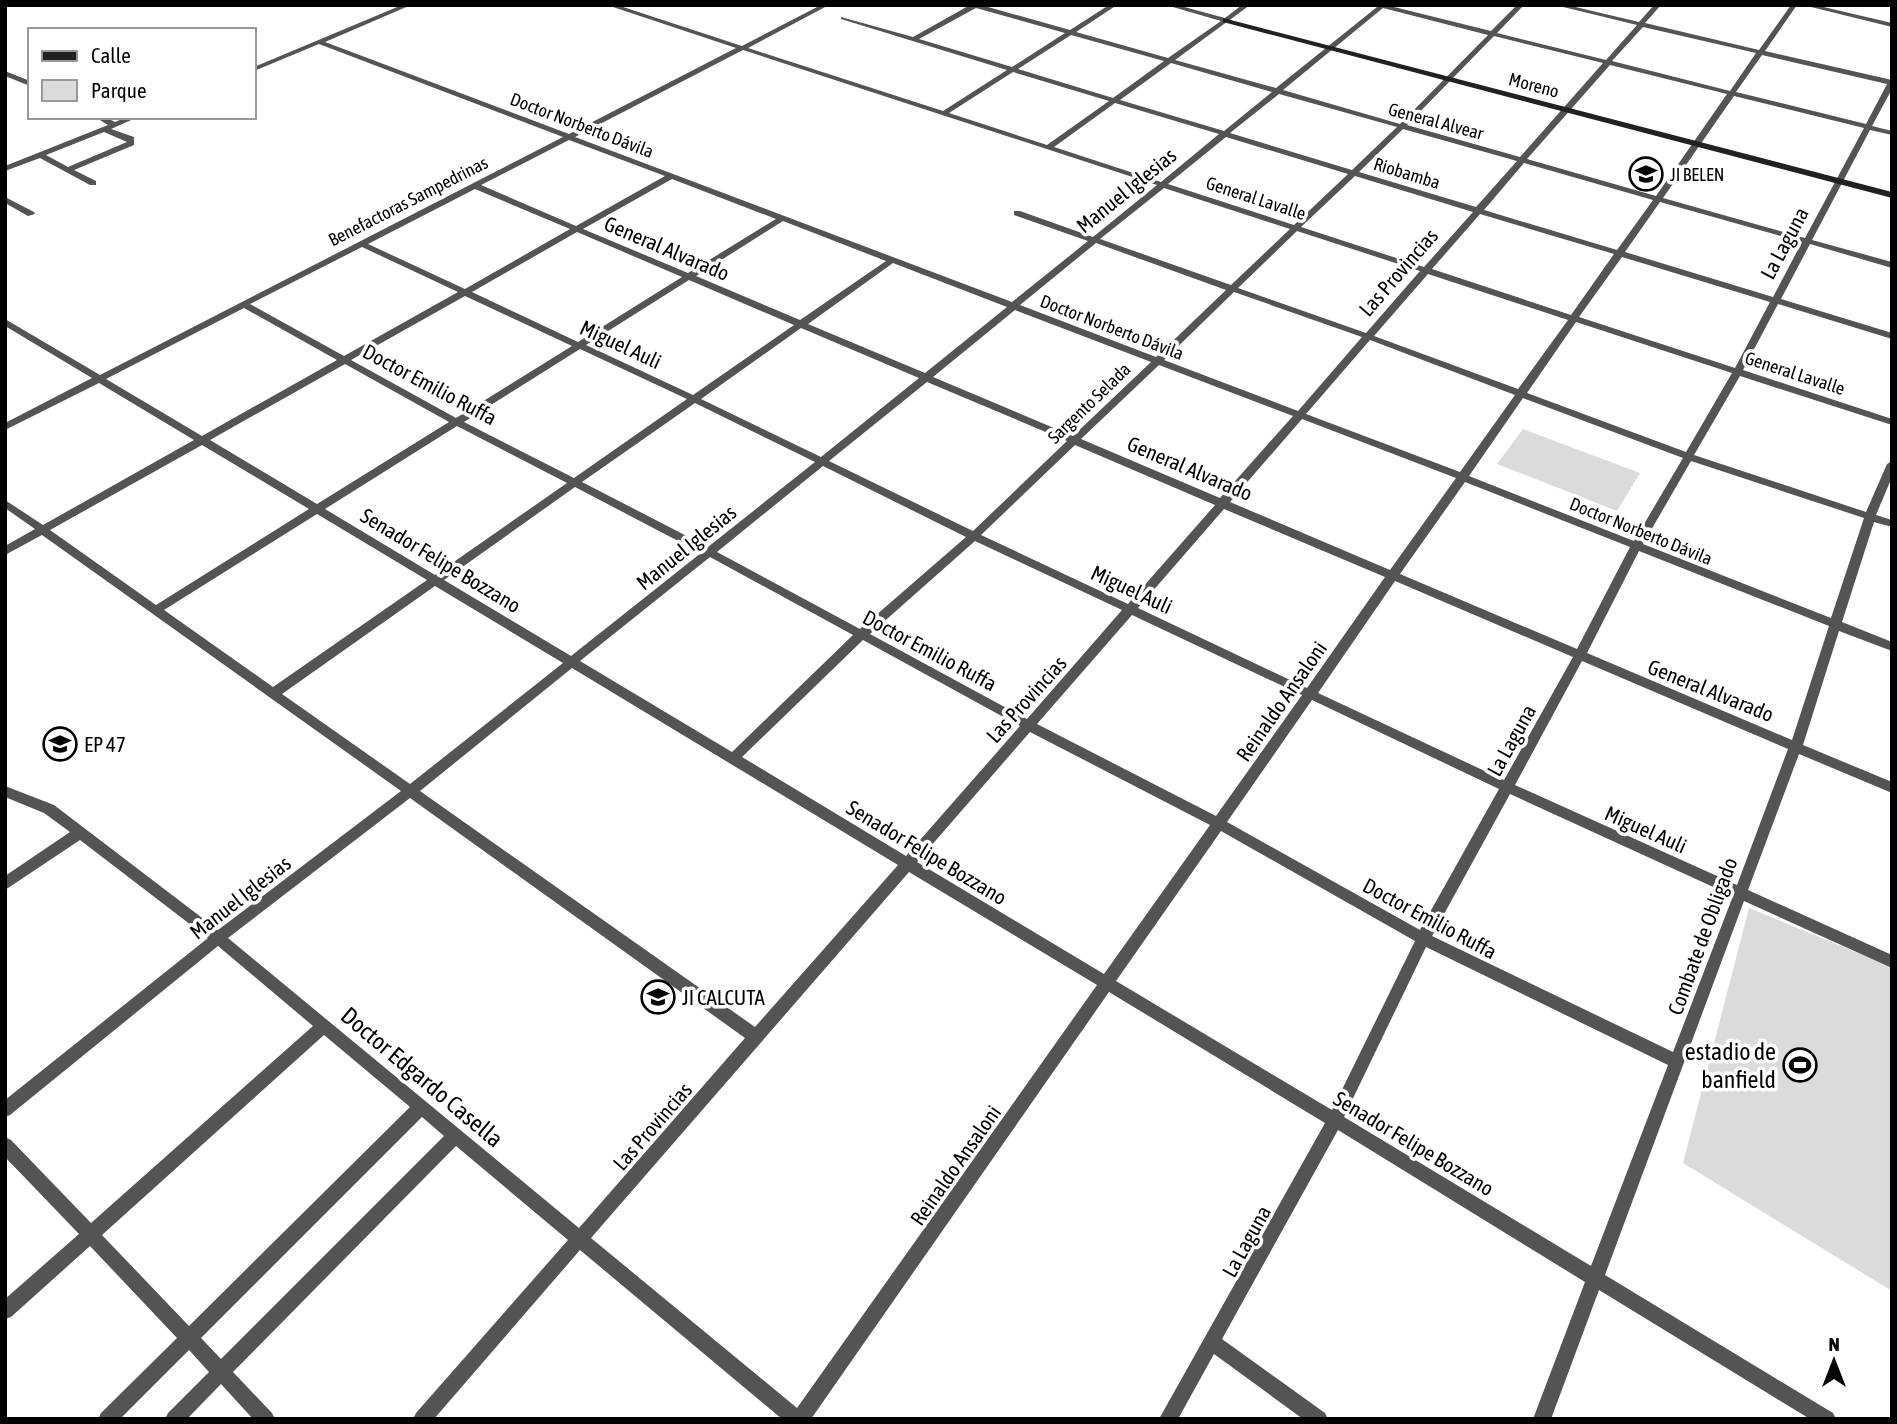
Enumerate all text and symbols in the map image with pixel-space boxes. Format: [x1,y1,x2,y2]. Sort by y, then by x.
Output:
legend [28,28,256,119]
text: Calle [91,43,131,67]
street label: Moreno [1507,68,1561,102]
text: Parque [91,78,146,102]
street label: Doctor Norberto Dávila [507,88,657,162]
street label: General Alvear [1386,98,1487,144]
street label: Manuel Iglesias [1071,143,1181,237]
street label: Benefactoras Sampedrinas [325,152,491,250]
street label: Riobamba [1371,153,1443,193]
school or university icon: JI BELEN [1627,155,1665,193]
place label: JI BELEN [1670,164,1724,185]
street label: General Lavalle [1203,172,1309,224]
street label: La Laguna [1755,203,1813,283]
street label: General Alvarado [601,211,733,285]
street label: Las Provincias [1354,223,1442,321]
street label: Doctor Norberto Dávila [1037,290,1187,364]
street label: Miguel Auli [577,315,665,373]
street label: Doctor Emilio Ruffa [359,339,501,429]
street label: General Lavalle [1742,347,1848,399]
street label: Sargento Selada [1043,358,1135,448]
street label: General Alvarado [1124,431,1256,505]
street label: Doctor Norberto Dávila [1567,493,1715,569]
street label: Manuel Iglesias [631,500,741,594]
street label: Senador Felipe Bozzano [357,503,525,617]
street label: Miguel Auli [1088,560,1176,618]
street label: Doctor Emilio Ruffa [859,605,1001,695]
street label: Reinaldo Ansaloni [1231,636,1331,766]
street label: Las Provincias [981,651,1071,747]
street label: General Alvarado [1645,654,1777,726]
street label: La Laguna [1482,700,1540,780]
school or university icon: EP 47 [41,725,79,763]
place label: EP 47 [84,732,126,756]
street label: Senador Felipe Bozzano [843,795,1011,909]
street label: Miguel Auli [1601,800,1691,858]
street label: Manuel Iglesias [185,850,295,944]
street label: Combate de Obligado [1662,854,1742,1018]
street label: Doctor Emilio Ruffa [1359,873,1501,963]
school or university icon: JI CALCUTA [639,978,677,1016]
place label: JI CALCUTA [682,985,766,1009]
street label: Doctor Edgardo Casella [336,1001,508,1153]
place label: estadio de banfield [1685,1038,1776,1093]
sports icon: estadio de banfield [1781,1046,1819,1084]
street label: Las Provincias [608,1077,696,1175]
street label: Senador Felipe Bozzano [1330,1086,1498,1200]
street label: Reinaldo Ansaloni [905,1100,1005,1230]
street label: La Laguna [1217,1201,1275,1281]
north arrow [1799,1326,1869,1396]
text: N [1828,1333,1840,1355]

